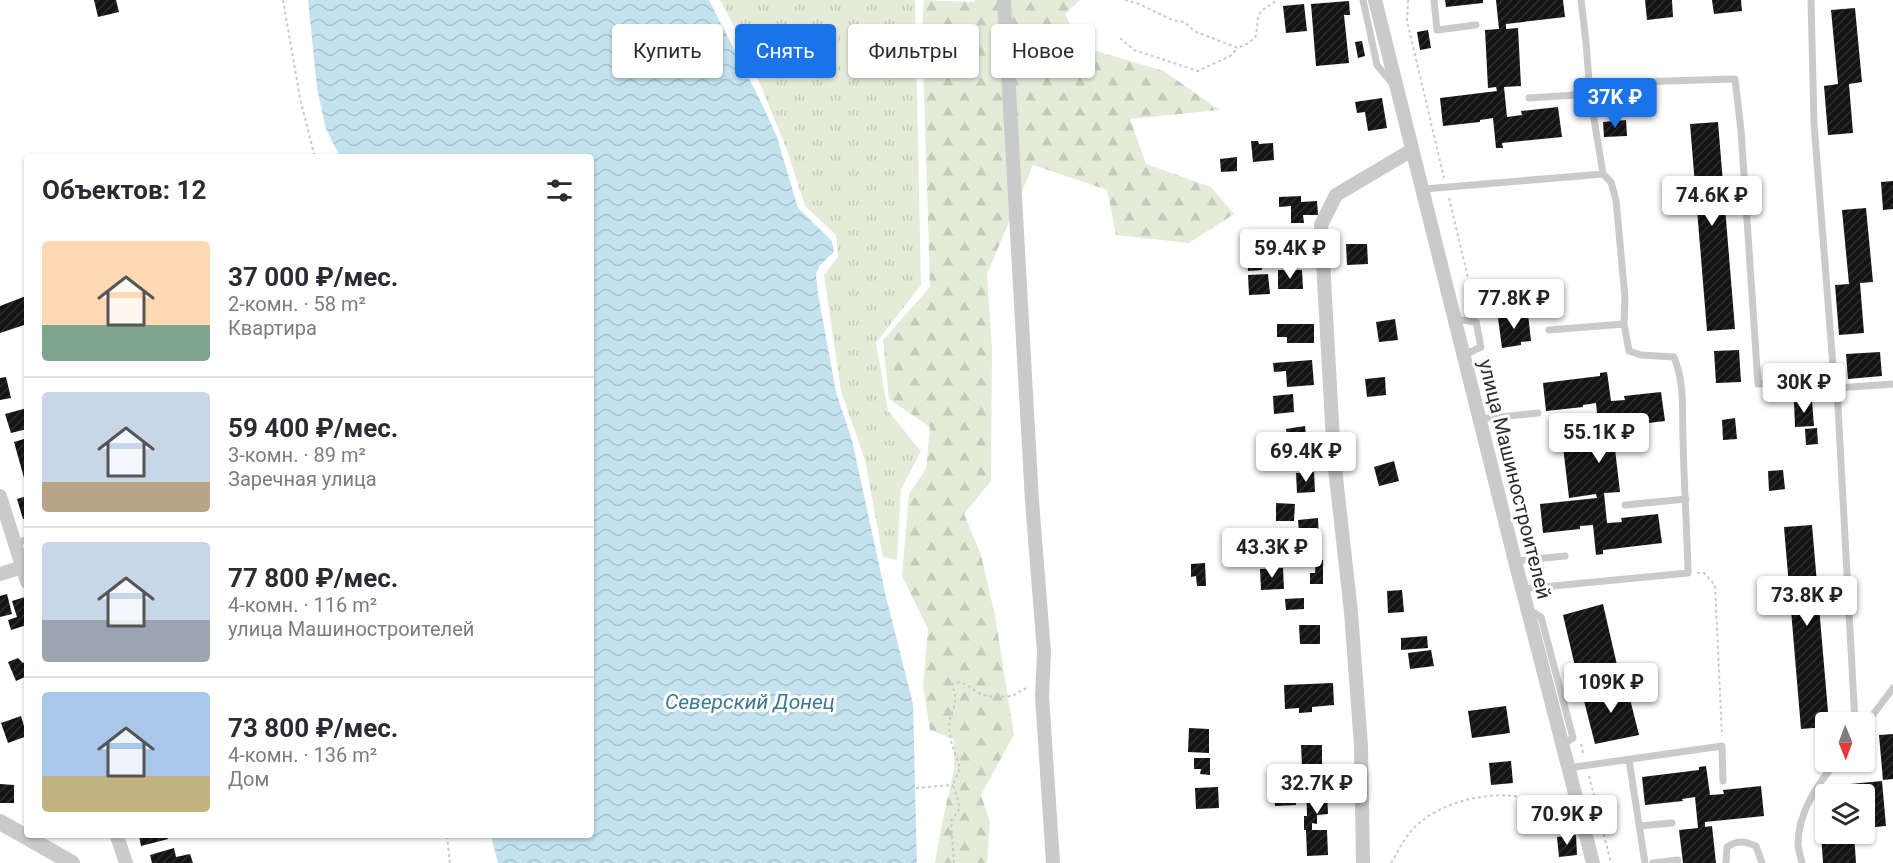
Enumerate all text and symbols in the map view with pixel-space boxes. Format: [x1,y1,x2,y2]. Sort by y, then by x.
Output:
chip: Купить [612,24,723,78]
chip: Снять [735,24,836,78]
chip: Фильтры [848,24,979,78]
chip: Новое [991,24,1095,78]
pin: 37K ₽ [1573,78,1657,129]
text: 37K ₽ [1588,85,1642,109]
icon: filters [543,174,576,207]
text: Объектов: 12 [42,175,206,205]
pin: 74.6K ₽ [1657,176,1767,227]
text: 74.6K ₽ [1676,183,1748,207]
pin: 59.4K ₽ [1235,229,1345,280]
text: 59.4K ₽ [1254,236,1326,260]
text: 37 000 ₽/мес. [228,262,398,292]
icon: home [90,265,162,337]
pin: 77.8K ₽ [1459,279,1569,330]
text: 77.8K ₽ [1478,286,1550,310]
text: 2-комн. · 58 m² [228,292,366,316]
text: Квартира [228,316,317,340]
street label: улица Машиностроителей [1474,357,1556,601]
pin: 30K ₽ [1762,363,1846,414]
text: 30K ₽ [1777,370,1831,394]
text: 59 400 ₽/мес. [228,413,398,443]
pin: 55.1K ₽ [1544,413,1654,464]
icon: home [90,416,162,488]
text: 55.1K ₽ [1563,420,1635,444]
pin: 69.4K ₽ [1251,432,1361,483]
text: 69.4K ₽ [1270,439,1342,463]
text: 3-комн. · 89 m² [228,443,366,467]
text: Заречная улица [228,467,377,491]
pin: 43.3K ₽ [1217,528,1327,579]
text: 43.3K ₽ [1236,535,1308,559]
text: 77 800 ₽/мес. [228,563,398,593]
icon: home [90,566,162,638]
pin: 73.8K ₽ [1752,576,1862,627]
text: 73.8K ₽ [1771,583,1843,607]
text: 4-комн. · 116 m² [228,593,377,617]
text: улица Машиностроителей [228,617,474,641]
pin: 109K ₽ [1562,663,1660,714]
text: 109K ₽ [1578,670,1644,694]
water label: Северский Донец [665,690,835,714]
north arrow [1815,712,1875,772]
map controls [1815,712,1875,844]
text: 73 800 ₽/мес. [228,713,398,743]
icon: home [90,716,162,788]
text: 4-комн. · 136 m² [228,743,377,767]
pin: 32.7K ₽ [1262,764,1372,815]
text: Дом [228,767,269,791]
text: 32.7K ₽ [1281,771,1353,795]
button: layers [1815,784,1875,844]
pin: 70.9K ₽ [1512,795,1622,846]
text: 70.9K ₽ [1531,802,1603,826]

